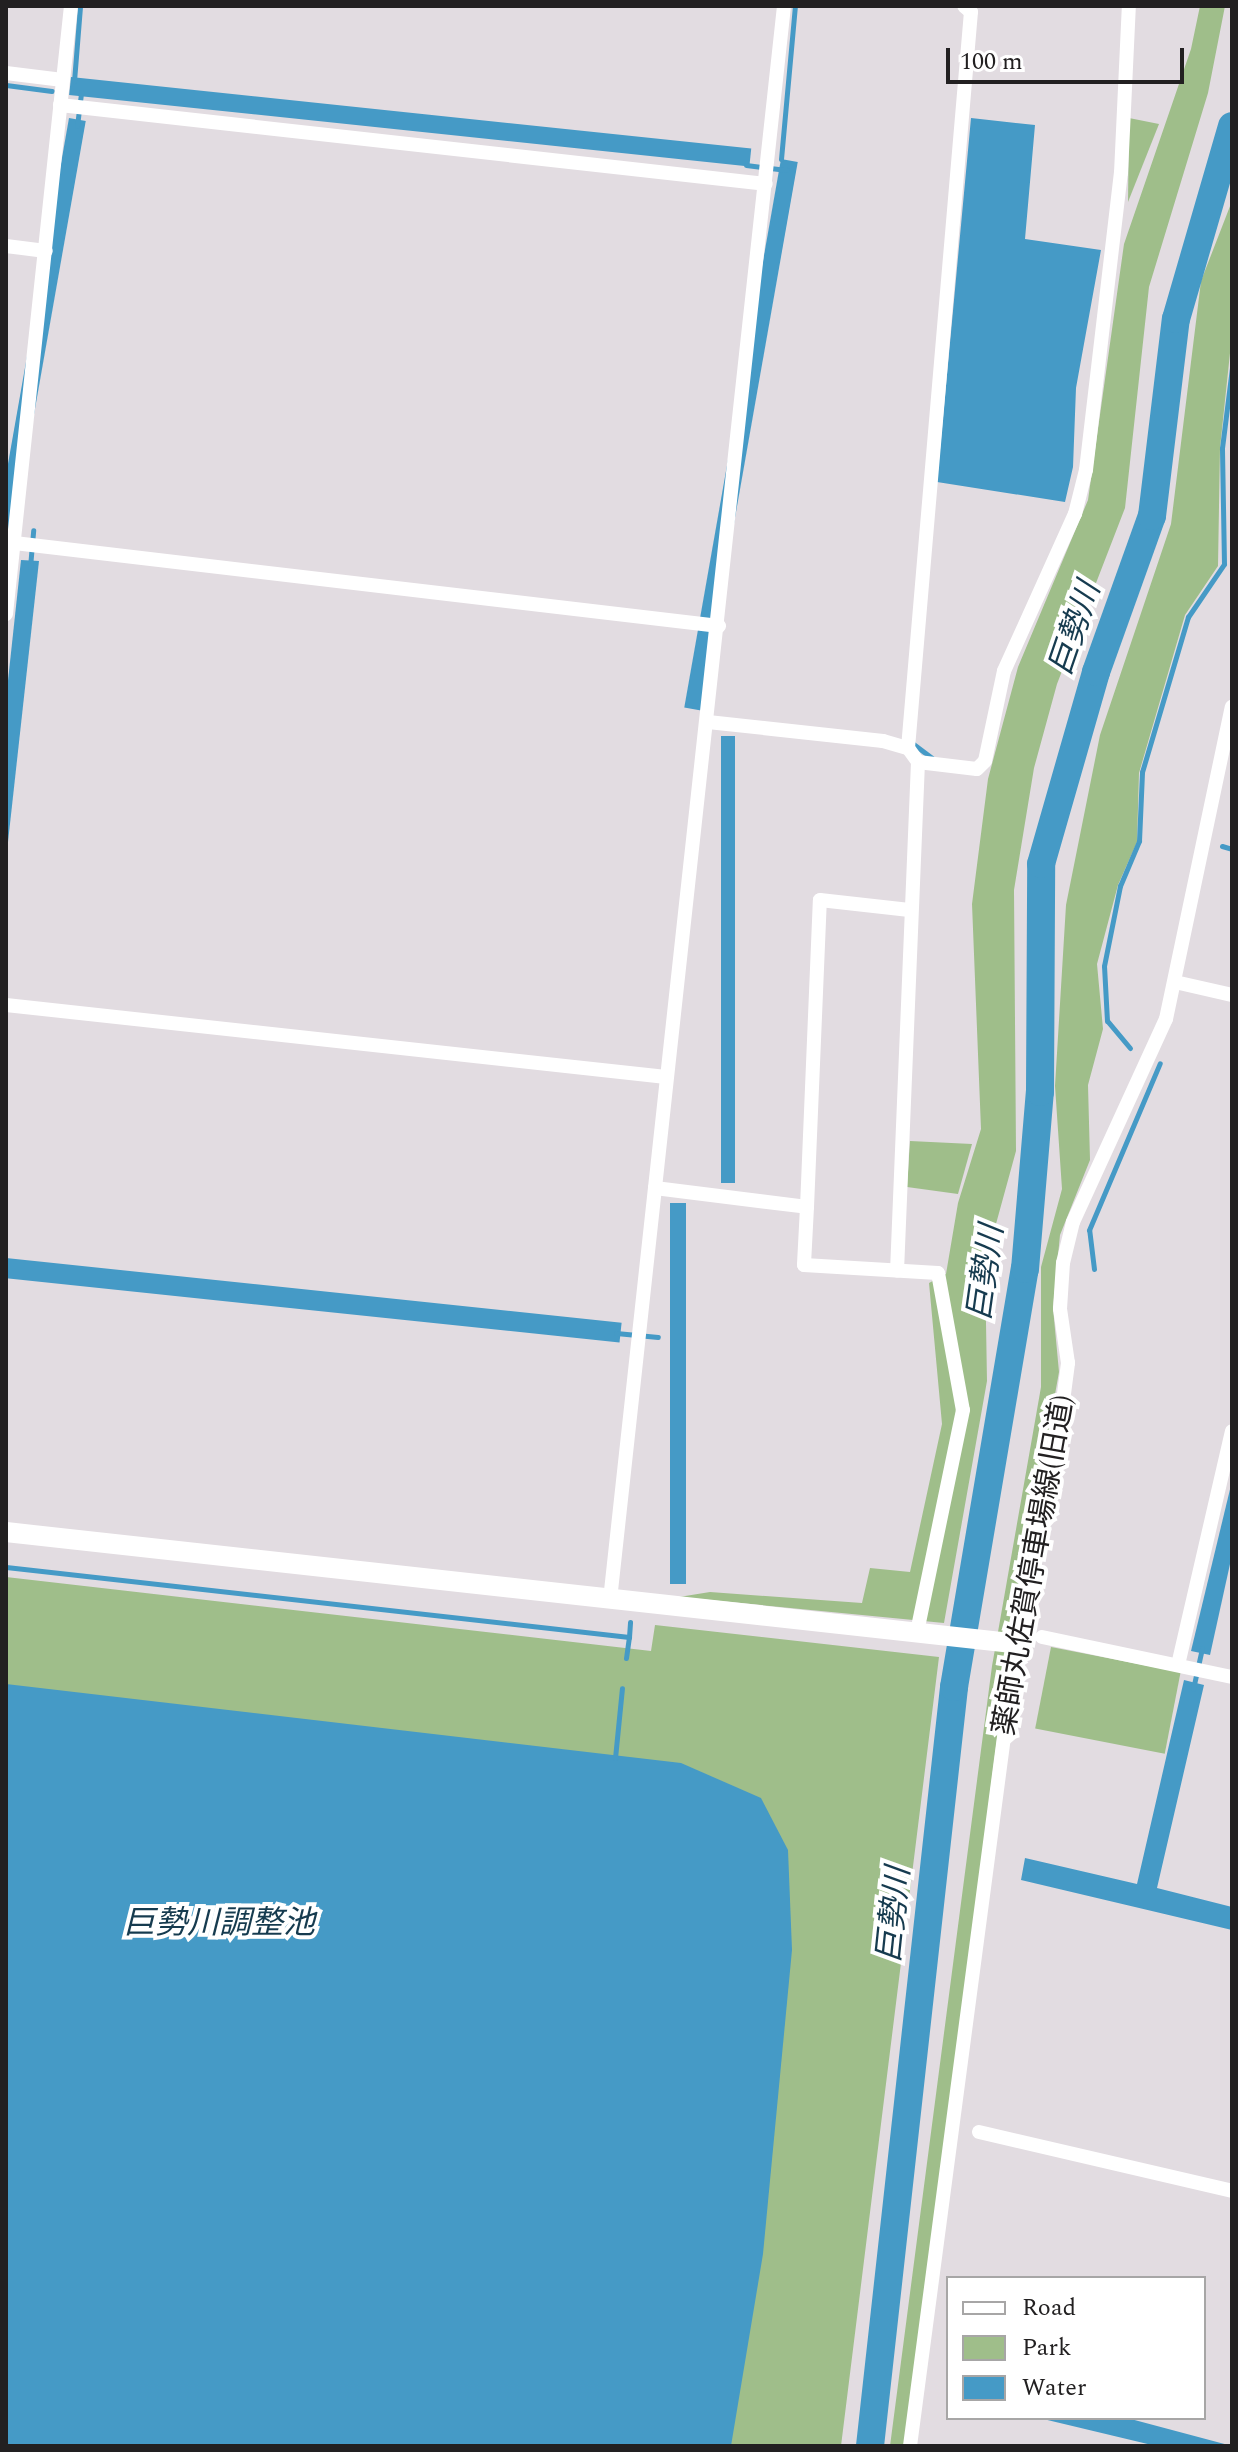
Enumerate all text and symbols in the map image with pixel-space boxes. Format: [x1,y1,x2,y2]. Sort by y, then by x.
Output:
scale bar [950,32,1188,82]
text: 100 m [960,44,1023,80]
water label: 巨勢川 [1042,577,1110,681]
water label: 巨勢川 [961,1223,1013,1323]
street label: 薬師丸佐賀停車場線(旧道) [986,1392,1082,1738]
water label: 巨勢川 [871,1865,919,1965]
water label: 巨勢川調整池 [123,1905,315,1943]
legend [946,2276,1206,2420]
text: Road [1022,2290,1076,2326]
text: Park [1022,2330,1072,2366]
text: Water [1022,2370,1086,2406]

